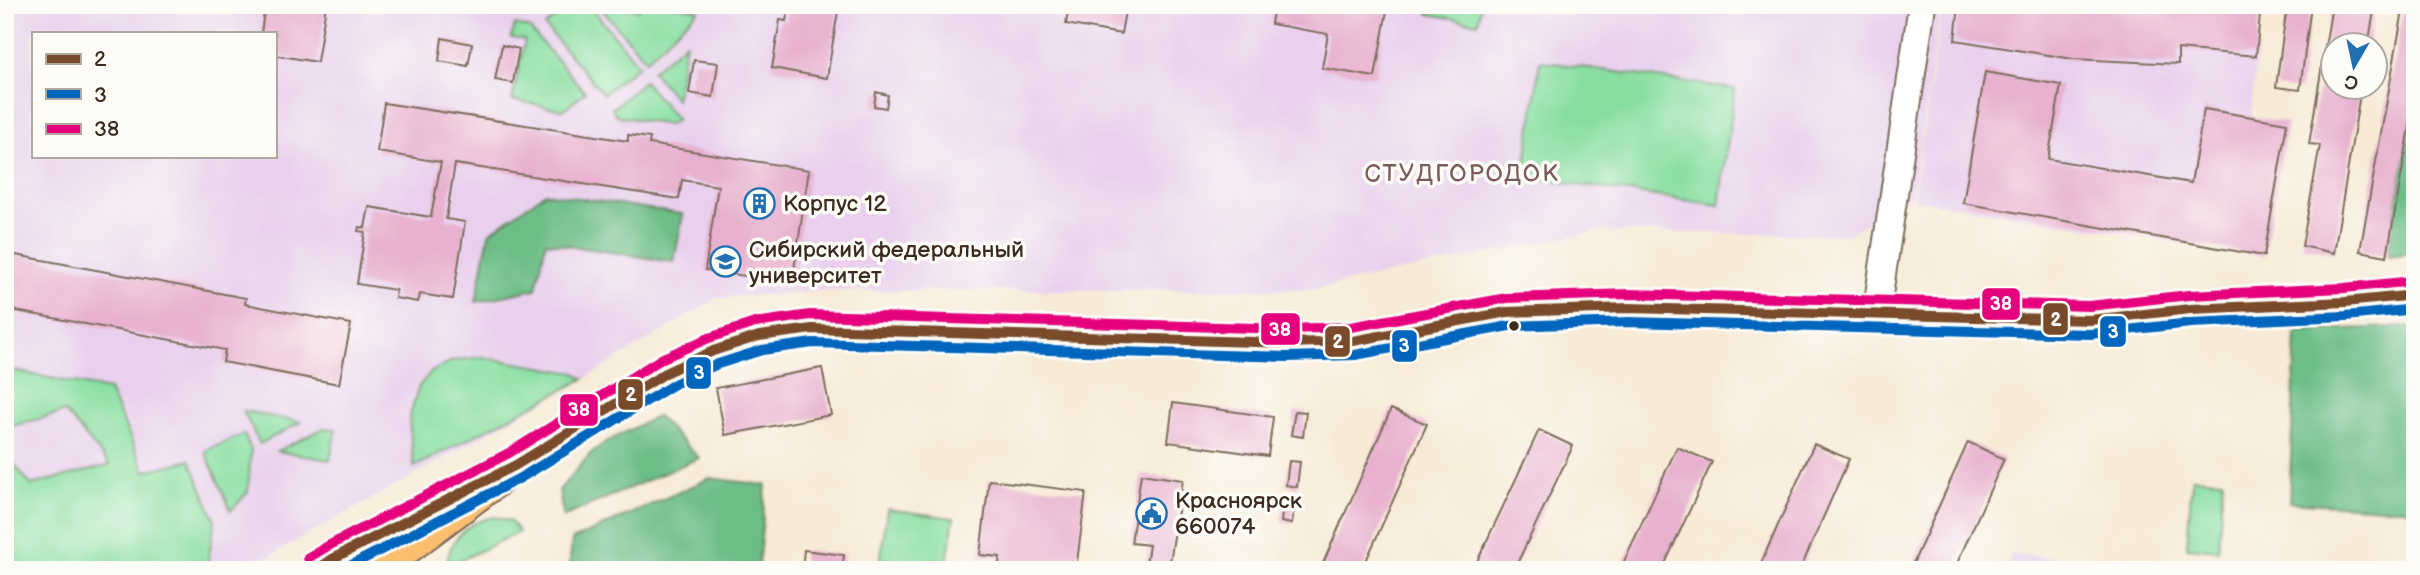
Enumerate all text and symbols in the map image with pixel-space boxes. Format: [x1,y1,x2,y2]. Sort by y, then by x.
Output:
legend [32,32,276,158]
north arrow [2318,32,2388,102]
text: 2 [94,47,107,72]
text: С [2343,69,2360,94]
text: 3 [94,83,107,108]
text: 38 [94,117,119,142]
district label: СТУДГОРОДОК [1364,159,1560,188]
building icon: Корпус 12 [743,186,777,220]
place label: Корпус 12 [783,190,887,218]
place label: Сибирский федеральный университет [749,236,1024,290]
school or university icon: Сибирский федеральный университет [709,245,743,279]
line badge: 38 [1981,287,2021,321]
text: 38 [1990,293,2012,316]
line badge: 2 [2042,302,2069,336]
text: 2 [2050,309,2062,332]
line badge: 38 [1260,312,1301,346]
line badge: 3 [2099,315,2127,348]
text: 38 [1269,319,1291,342]
unlabelled marker [1507,319,1521,333]
text: 3 [2107,321,2119,344]
line badge: 2 [1324,325,1351,358]
line badge: 3 [1391,329,1418,363]
text: 2 [1332,331,1344,354]
text: 3 [1398,335,1410,358]
line badge: 3 [685,356,712,390]
text: 3 [693,362,705,385]
line badge: 2 [617,378,644,411]
text: 2 [625,384,637,407]
line badge: 38 [559,393,599,427]
text: 38 [568,399,590,422]
place label: Красноярск 660074 [1175,487,1303,541]
public building icon: Красноярск 660074 [1135,496,1169,530]

